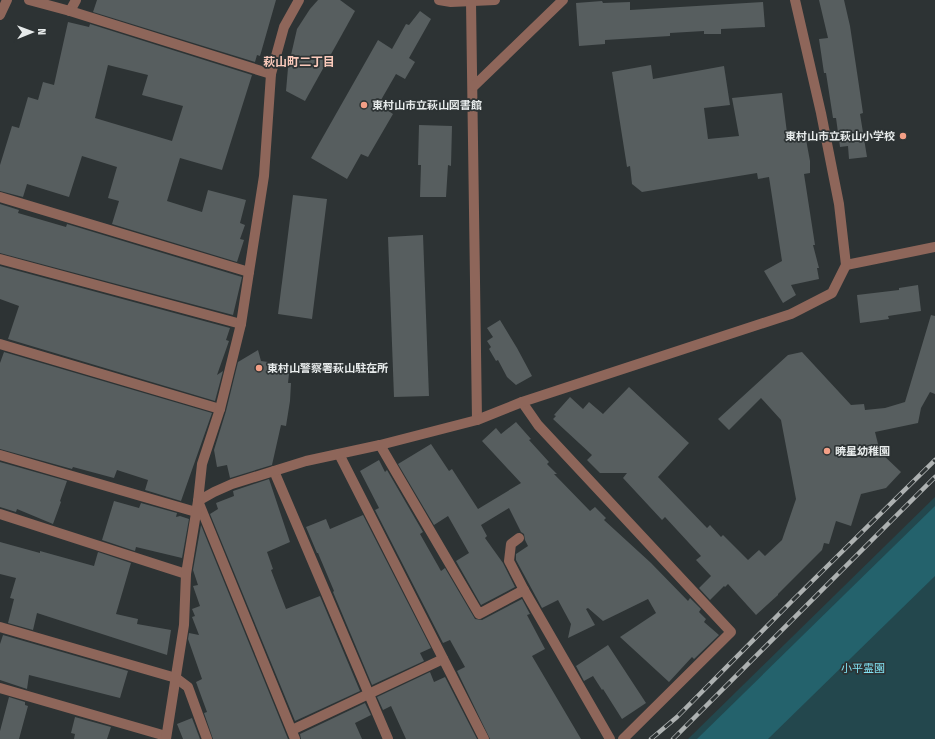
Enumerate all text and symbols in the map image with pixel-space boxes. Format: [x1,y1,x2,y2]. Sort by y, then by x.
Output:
north arrow [12,12,52,52]
text: N [35,28,48,35]
district label: 萩山町二丁目 [263,55,335,69]
place label: 東村山市立萩山図書館 [372,99,482,112]
marker: 東村山市立萩山図書館 [359,100,369,110]
place label: 東村山市立萩山小学校 [785,130,895,143]
marker: 東村山市立萩山小学校 [898,131,908,141]
place label: 東村山警察署萩山駐在所 [267,362,388,375]
marker: 東村山警察署萩山駐在所 [254,363,264,373]
place label: 暁星幼稚園 [835,445,890,458]
marker: 暁星幼稚園 [822,446,832,456]
park label: 小平霊園 [841,662,885,675]

